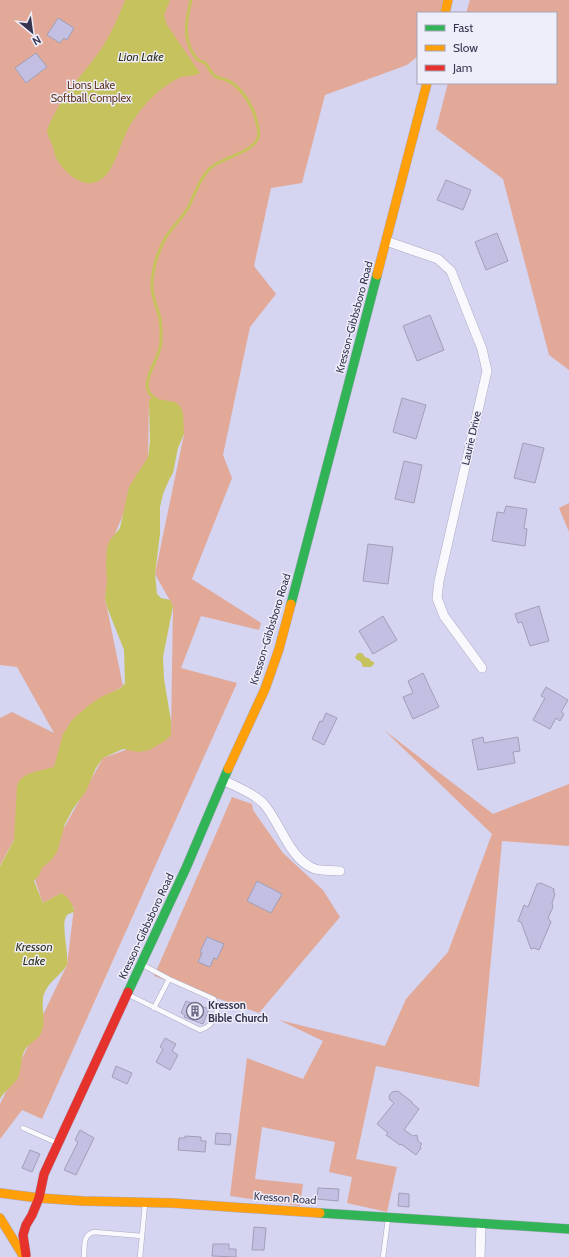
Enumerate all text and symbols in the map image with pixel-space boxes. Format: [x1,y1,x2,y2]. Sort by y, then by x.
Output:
north arrow [12,12,52,52]
legend [417,12,557,84]
text: Fast [453,20,473,35]
text: N [30,33,44,49]
text: Slow [453,40,478,55]
water label: Lion Lake [118,49,164,64]
text: Jam [452,60,472,75]
park label: Lions Lake Softball Complex [51,78,132,105]
street label: Kresson-Gibbsboro Road [332,259,376,375]
street label: Laurie Drive [458,409,484,466]
street label: Kresson-Gibbsboro Road [246,572,294,686]
street label: Kresson-Gibbsboro Road [115,871,177,981]
water label: Kresson Lake [15,939,53,968]
place label: Kresson Bible Church [208,998,268,1025]
building icon: Kresson Bible Church [185,1001,205,1021]
street label: Kresson Road [253,1189,317,1207]

